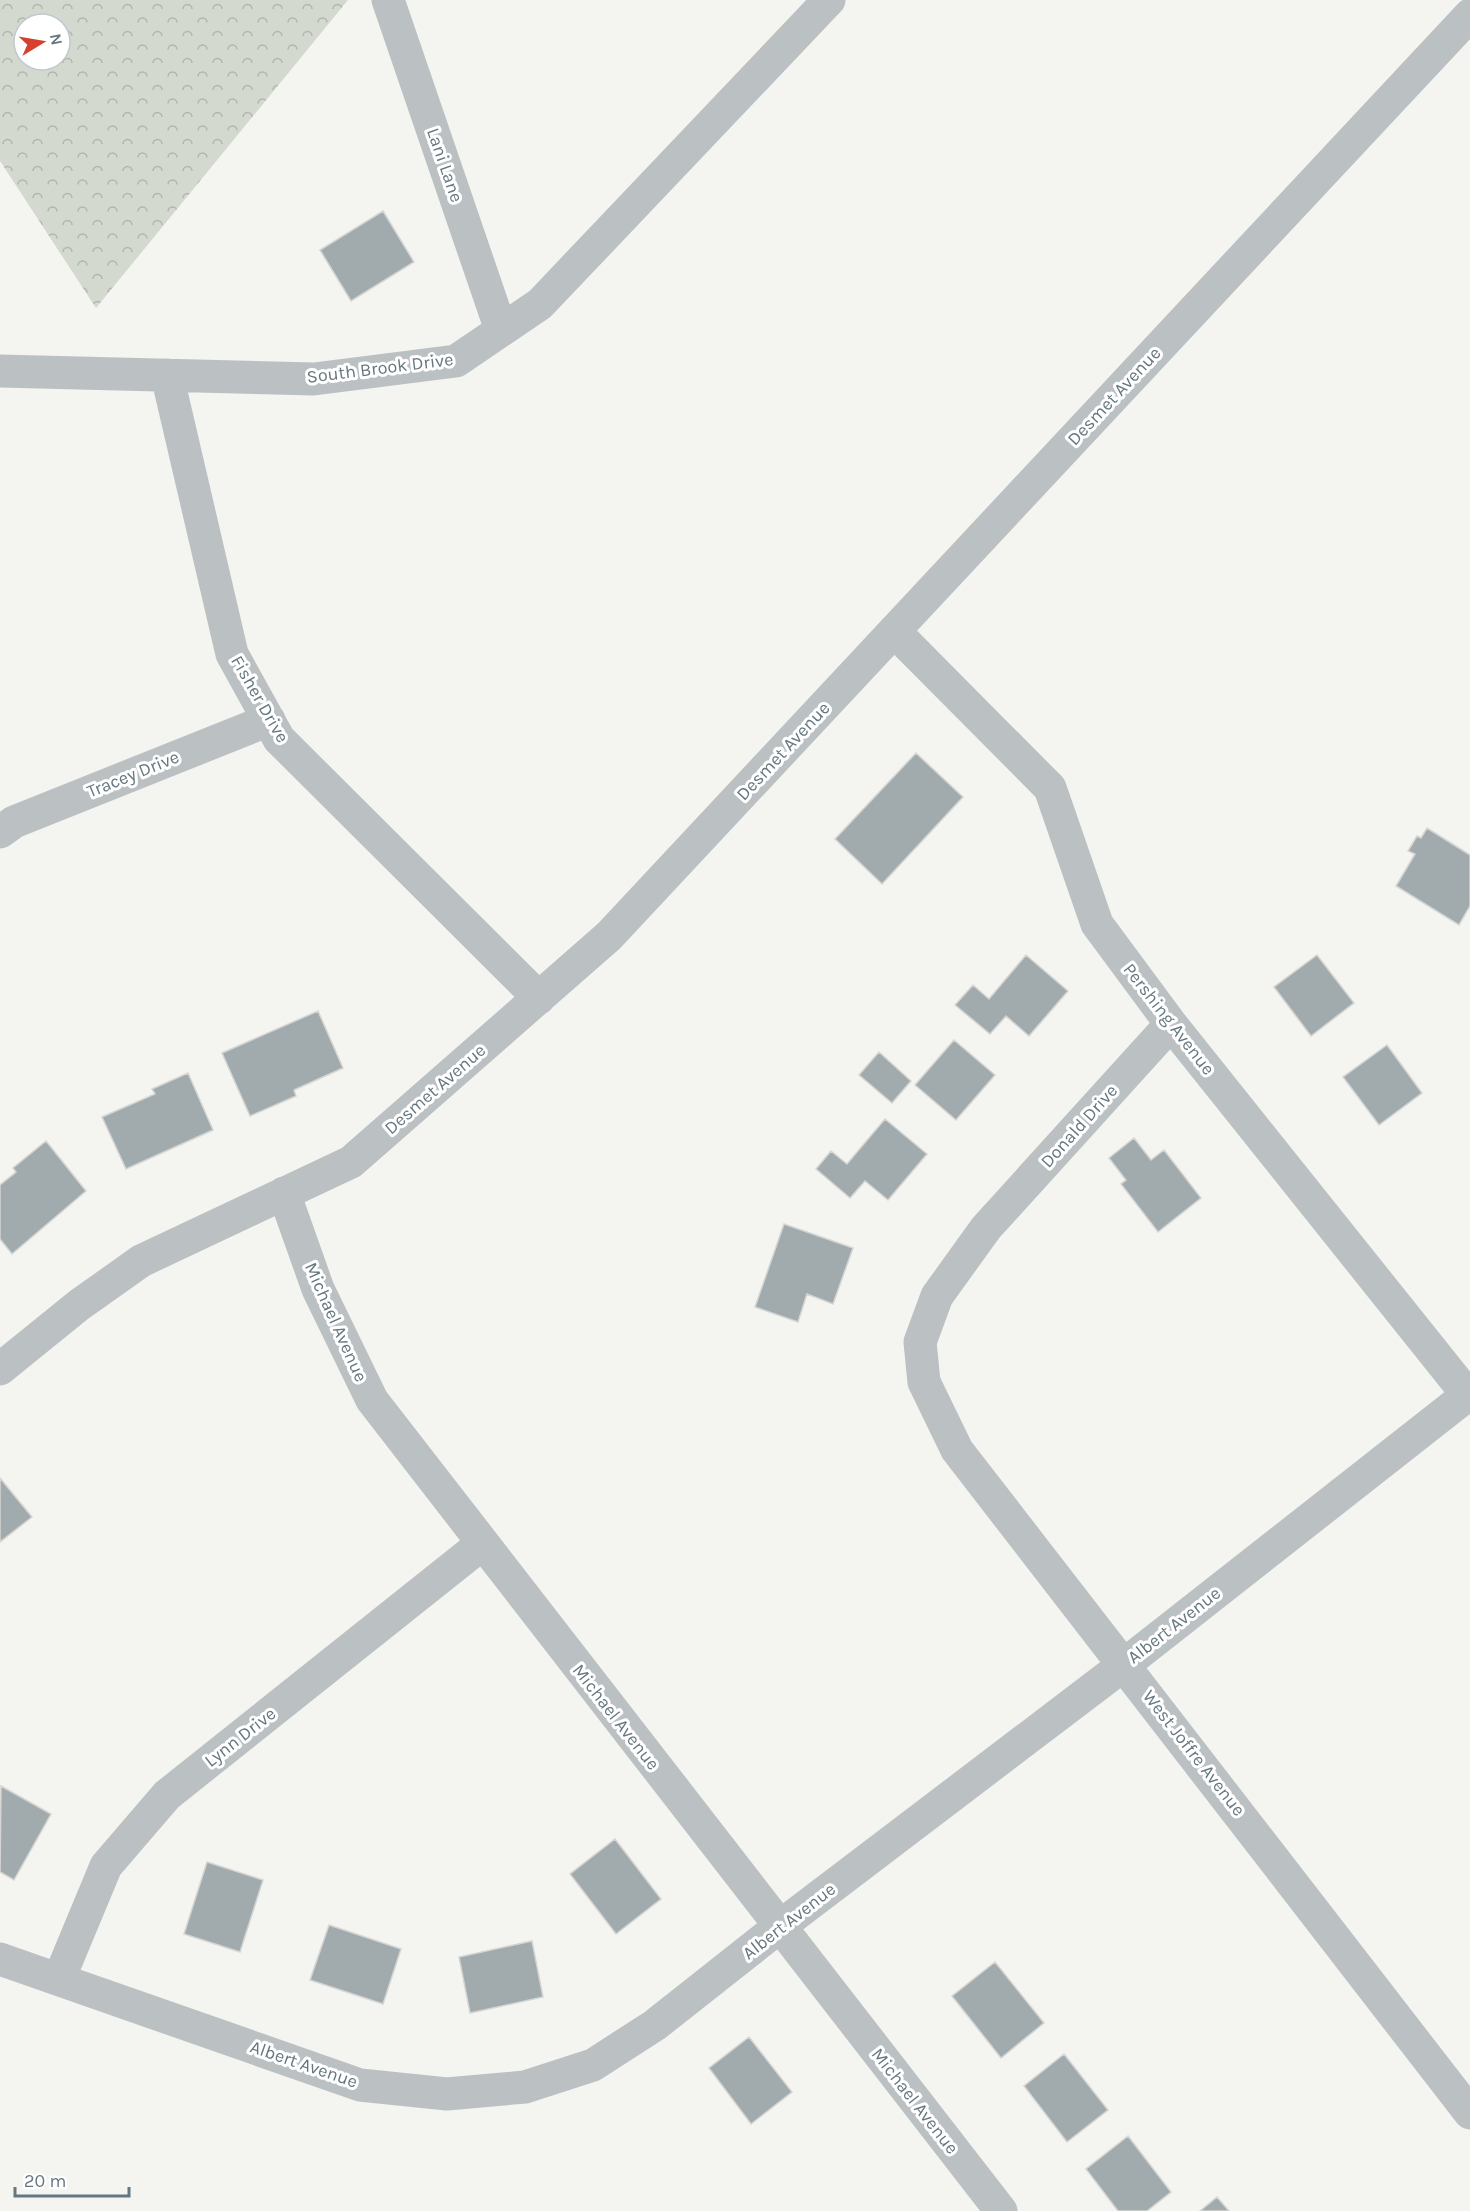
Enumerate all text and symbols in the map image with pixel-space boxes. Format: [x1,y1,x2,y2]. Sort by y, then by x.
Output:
north arrow [12,12,72,72]
text: N [46,32,67,47]
street label: Lani Lane [422,125,468,205]
street label: Desmet Avenue [1063,342,1165,450]
street label: South Brook Drive [306,348,454,388]
street label: Fisher Drive [226,651,294,747]
street label: Desmet Avenue [732,697,834,805]
street label: Tracey Drive [84,746,182,802]
street label: Pershing Avenue [1118,959,1220,1079]
street label: Desmet Avenue [380,1039,490,1139]
street label: Donald Drive [1036,1080,1122,1172]
street label: Michael Avenue [300,1259,372,1385]
street label: Albert Avenue [1123,1582,1225,1668]
street label: Michael Avenue [568,1660,664,1774]
street label: West Joffre Avenue [1138,1686,1250,1820]
street label: Lynn Drive [200,1702,280,1772]
street label: Albert Avenue [738,1878,840,1964]
street label: Albert Avenue [247,2035,361,2093]
street label: Michael Avenue [867,2044,963,2158]
scale bar [15,2160,129,2198]
text: 20 m [24,2170,66,2192]

